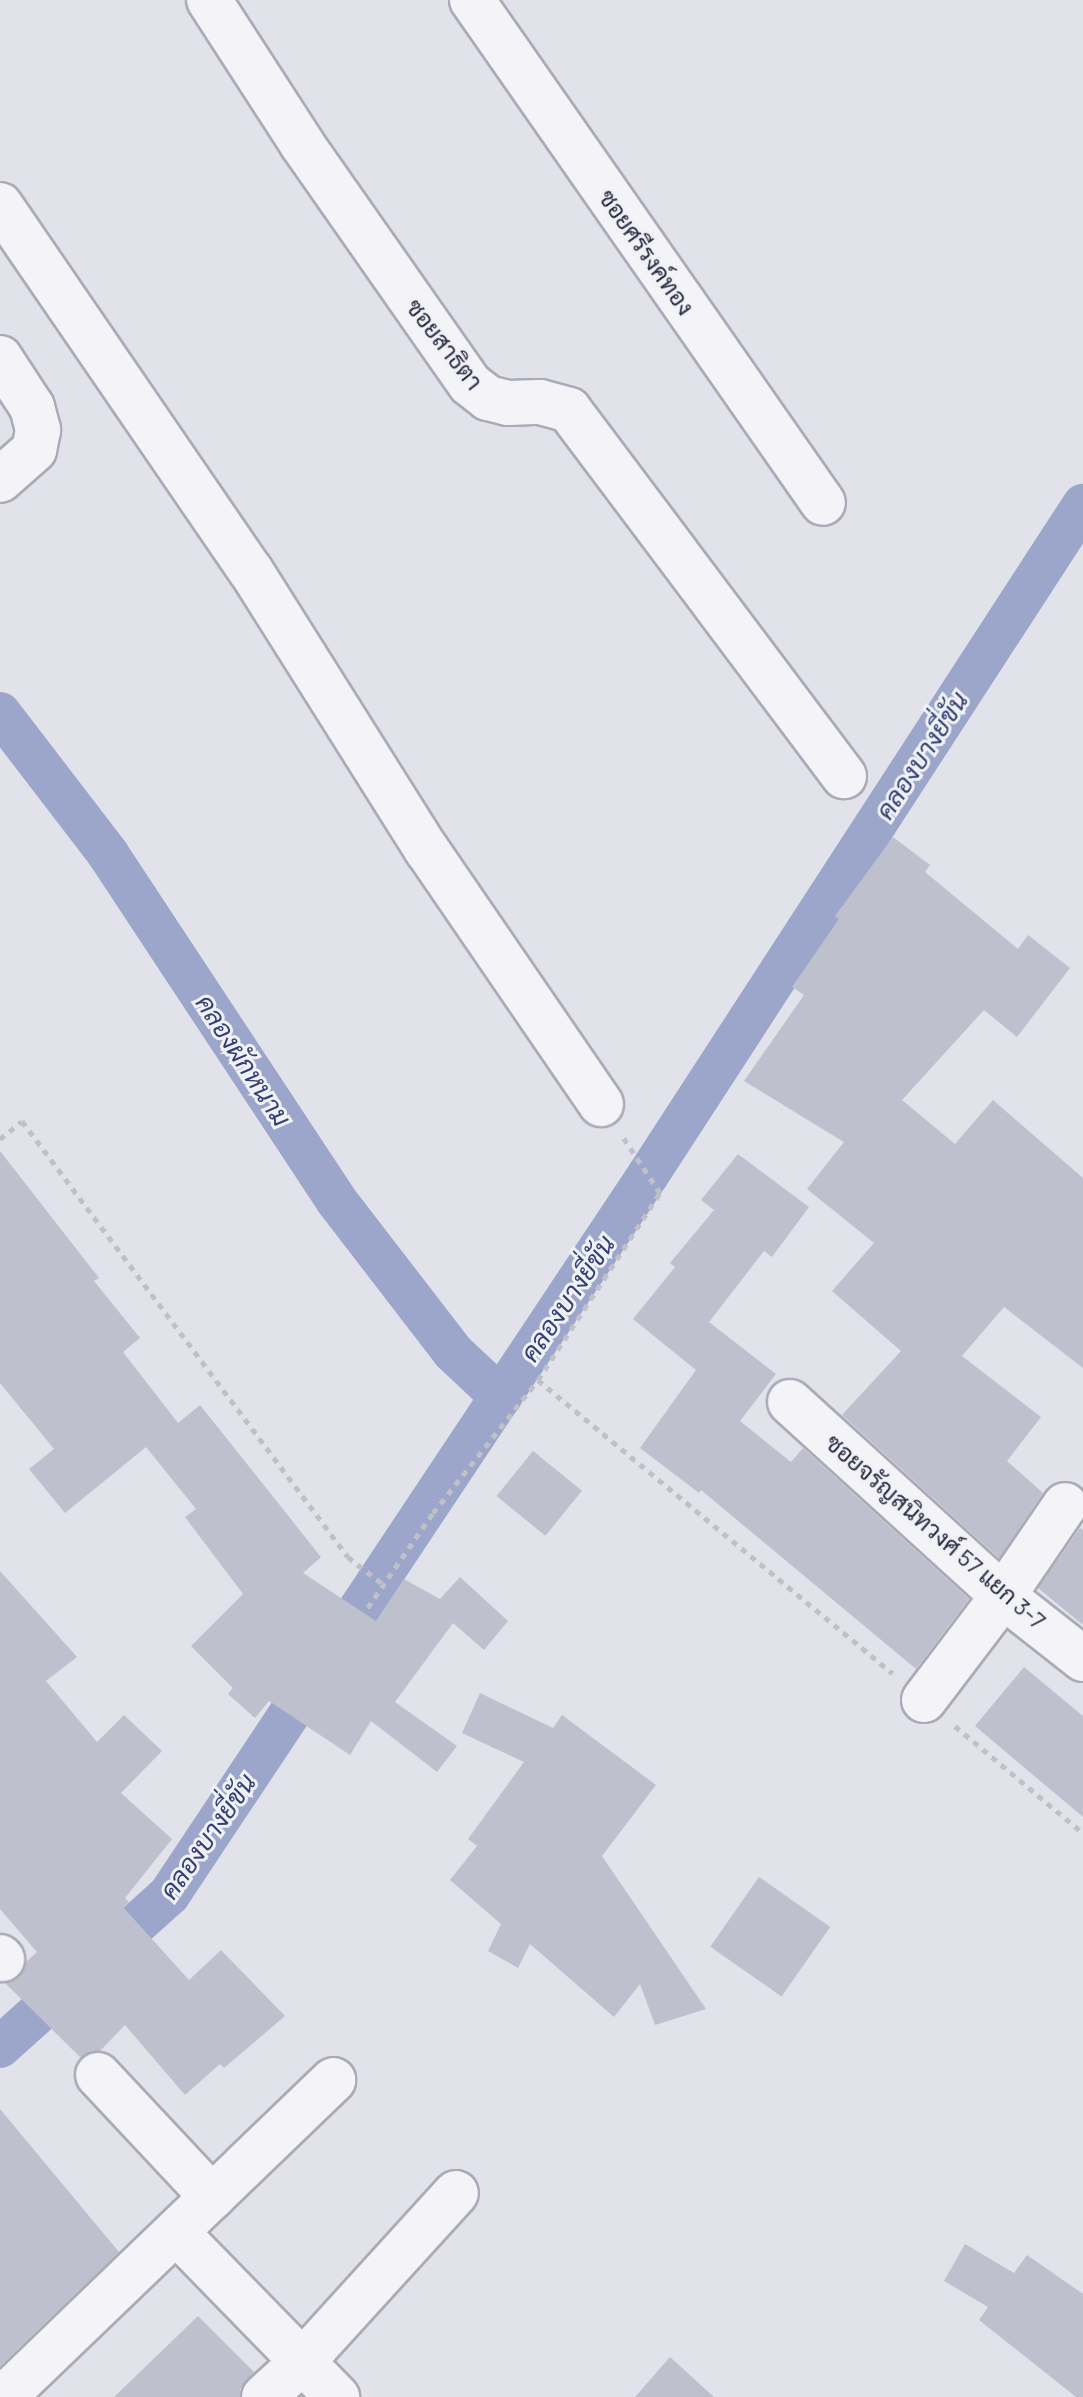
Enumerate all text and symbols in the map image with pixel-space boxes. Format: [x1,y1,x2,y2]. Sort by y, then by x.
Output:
street label: ซอยศรีรงค์ทอง [593,184,701,320]
street label: ซอยสาธิตา [401,293,489,395]
water label: คลองบางยี่ขัน [868,685,974,825]
water label: คลองผักหนาม [190,988,298,1132]
water label: คลองบางยี่ขัน [513,1229,621,1367]
street label: ซอยจรัญสนิทวงศ์ 57 แยก 3-7 [820,1428,1052,1634]
water label: คลองบางยี่ขัน [152,1767,262,1905]

